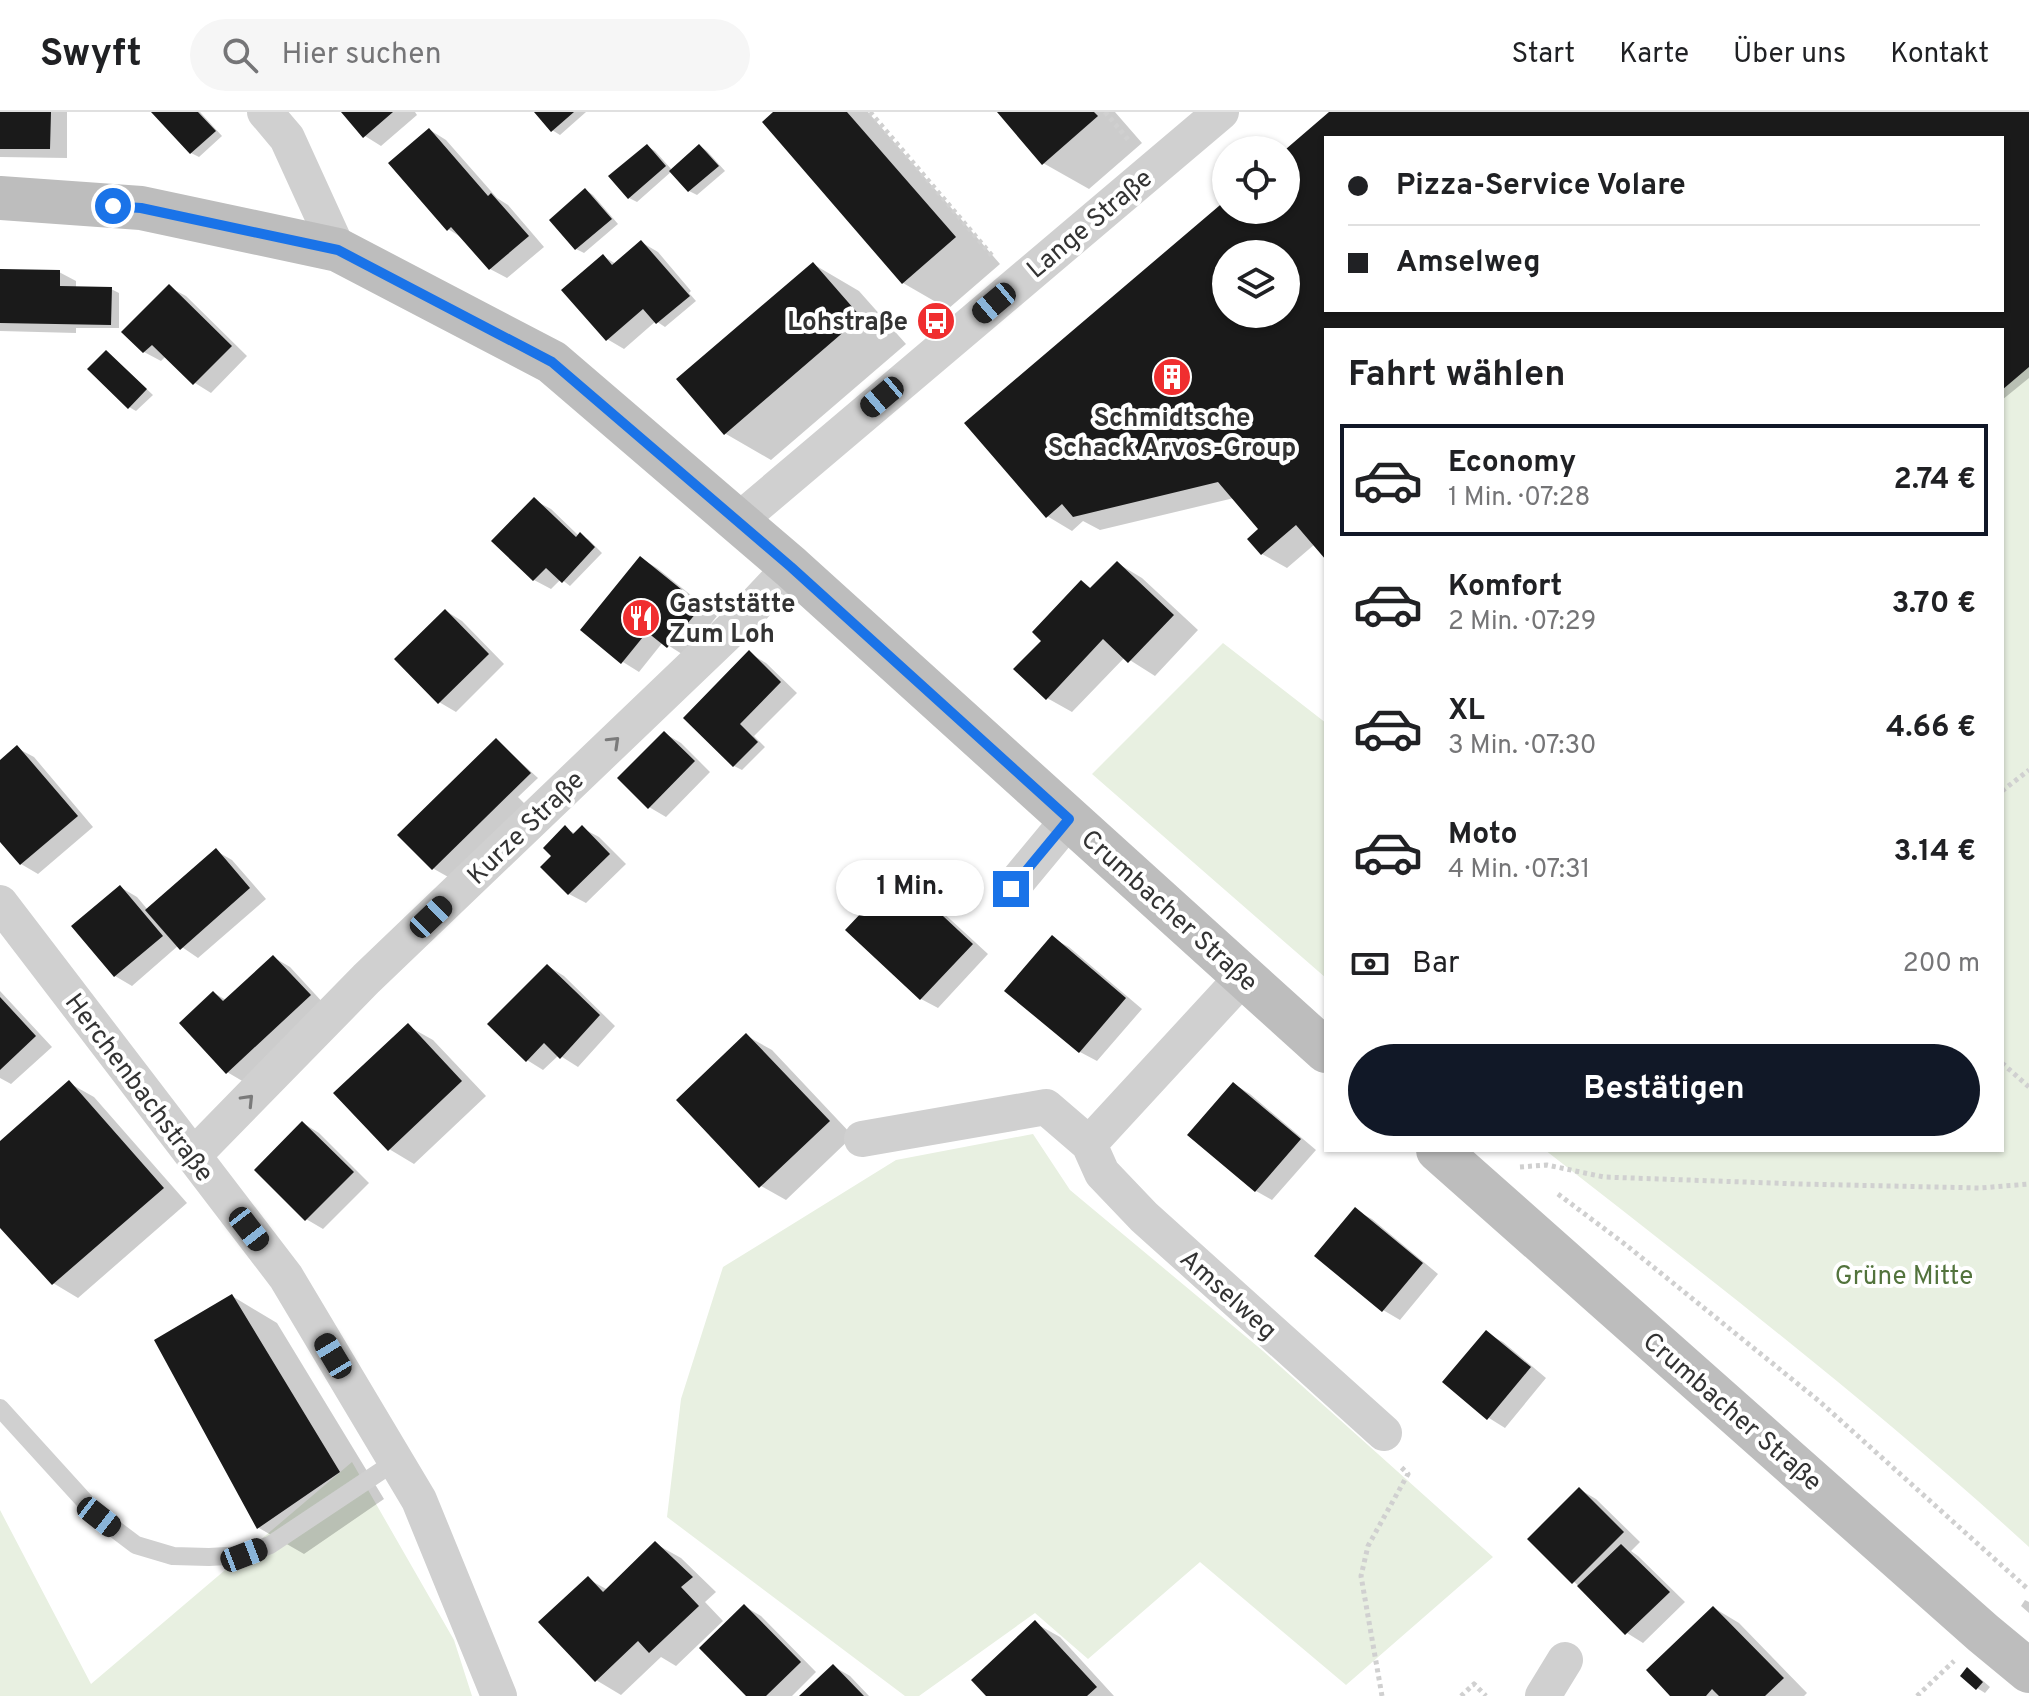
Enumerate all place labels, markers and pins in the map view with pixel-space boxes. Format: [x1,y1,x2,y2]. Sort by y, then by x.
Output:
bus stop icon: Lohstraße [915,300,957,342]
place label: Lohstraße [787,307,908,340]
building icon: Schmidtsche Schack Arvos-Group [1151,356,1193,398]
place label: Schmidtsche Schack Arvos-Group [1048,403,1296,466]
place label: Gaststätte Zum Loh [669,589,796,652]
restaurant icon: Gaststätte Zum Loh [620,597,662,639]

